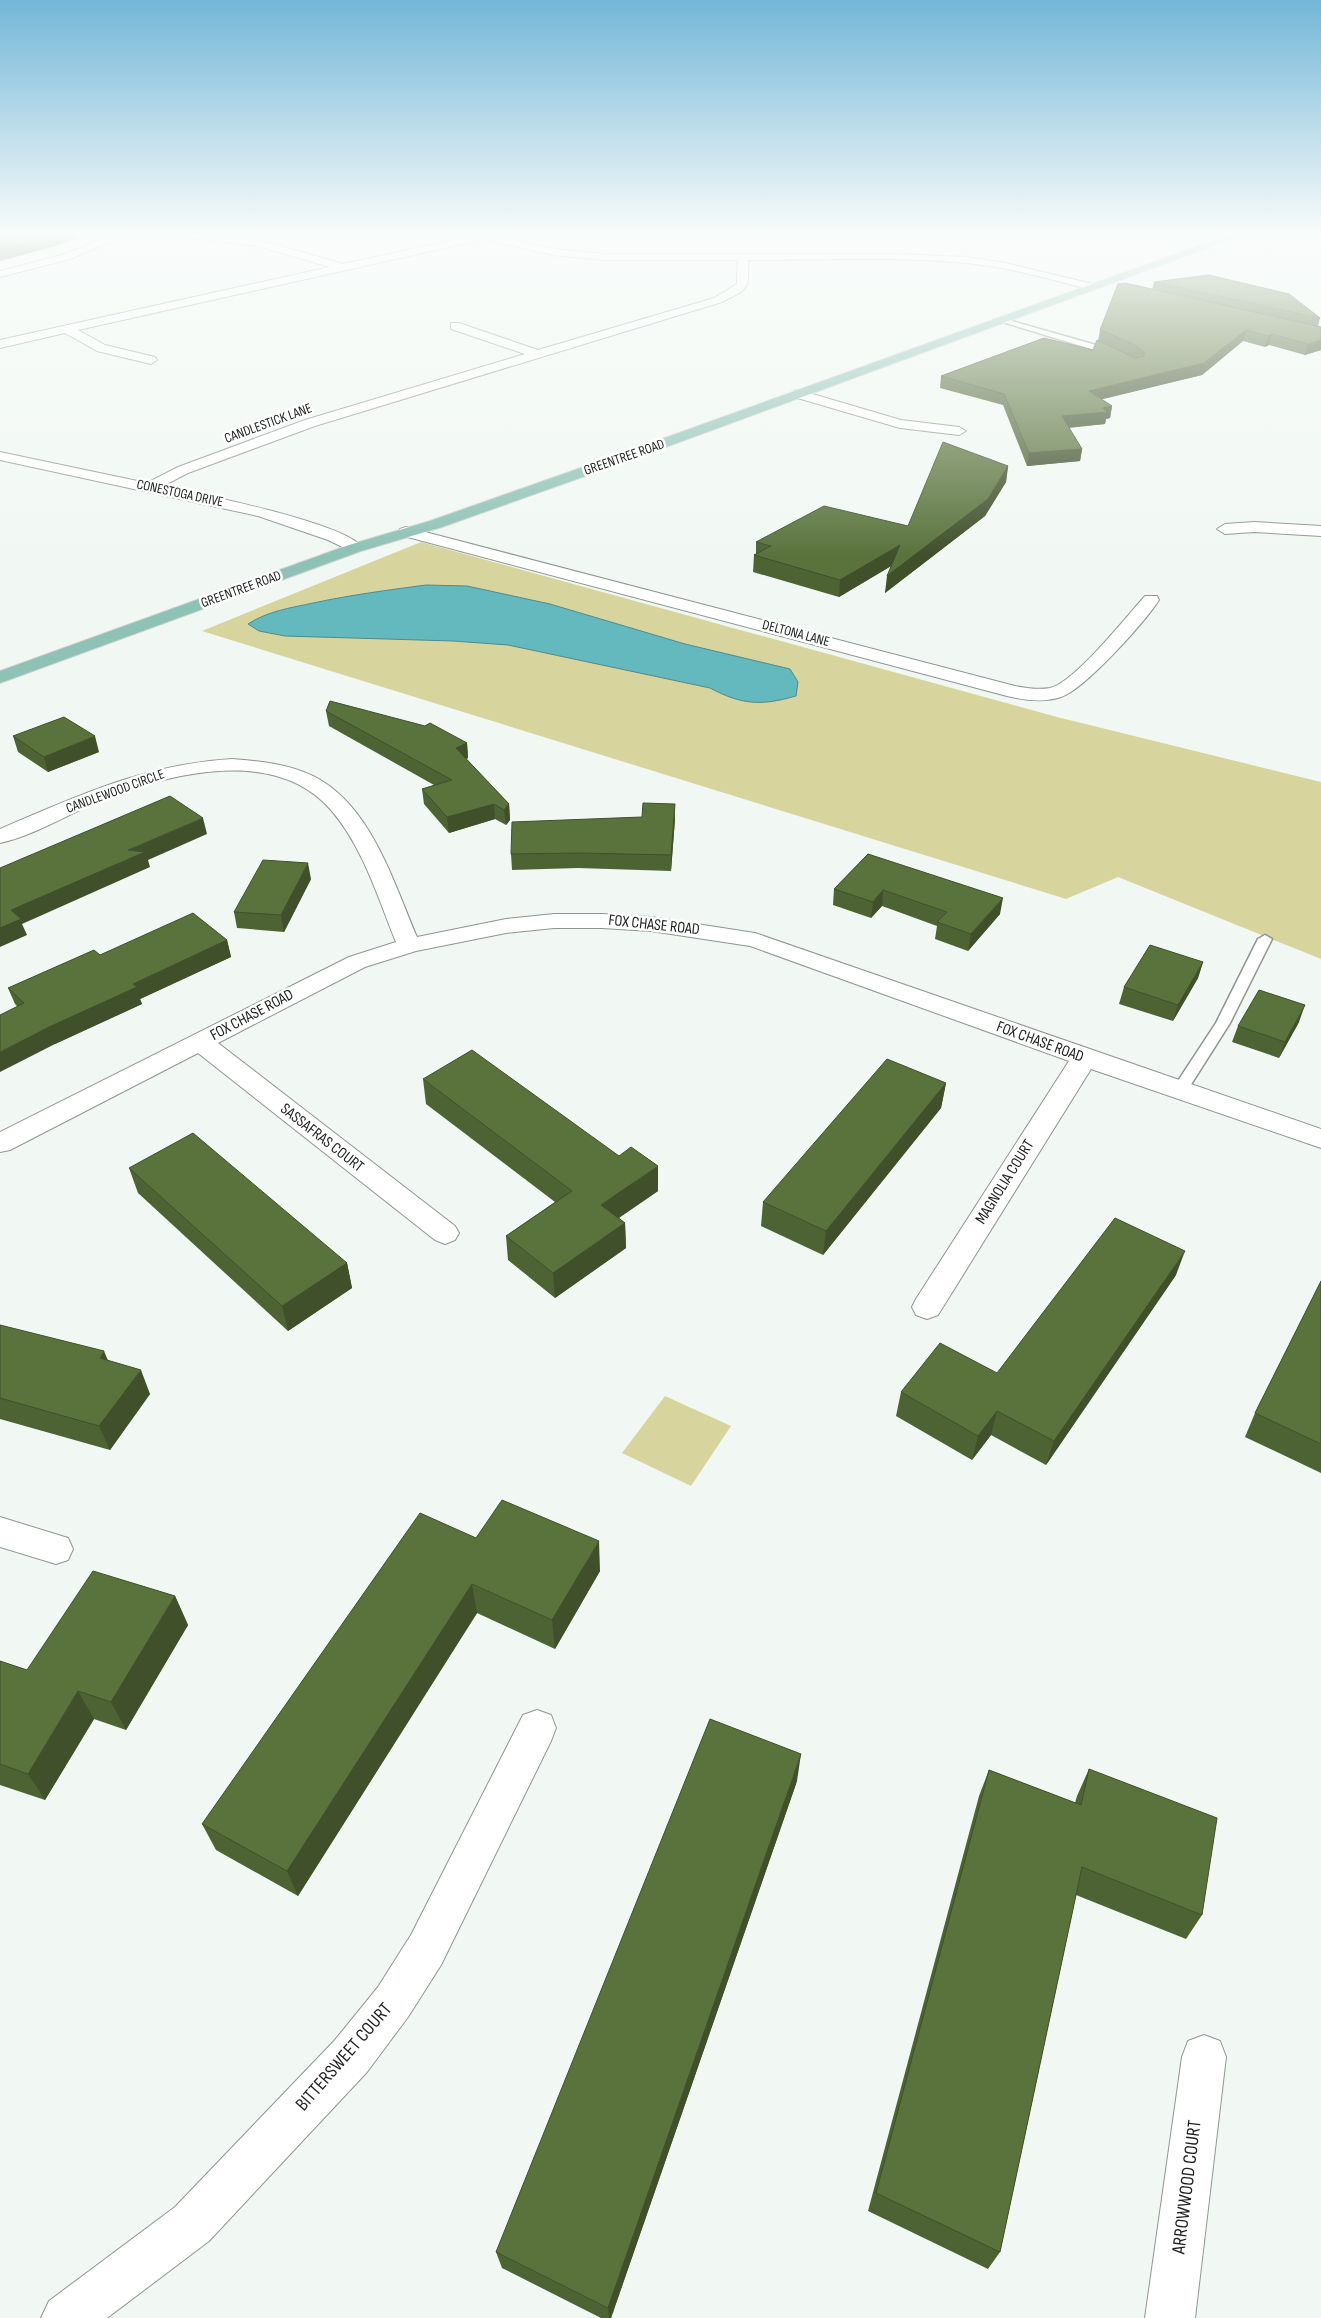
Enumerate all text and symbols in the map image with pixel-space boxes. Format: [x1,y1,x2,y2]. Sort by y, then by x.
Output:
street label: CANDLESTICK LANE [222,399,314,447]
street label: GREENTREE ROAD [581,435,667,479]
street label: CONESTOGA DRIVE [135,476,225,511]
street label: GREENTREE ROAD [199,567,284,611]
street label: DELTONA LANE [761,616,832,650]
street label: CANDLEWOOD CIRCLE [63,765,167,817]
street label: FOX CHASE ROAD [607,911,701,939]
street label: FOX CHASE ROAD [207,985,297,1045]
street label: FOX CHASE ROAD [994,1017,1086,1067]
street label: SASSAFRAS COURT [276,1099,368,1177]
street label: MAGNOLIA COURT [972,1136,1039,1228]
street label: BITTERSWEET COURT [291,1998,397,2116]
street label: ARROWWOOD COURT [1167,2119,1207,2256]

